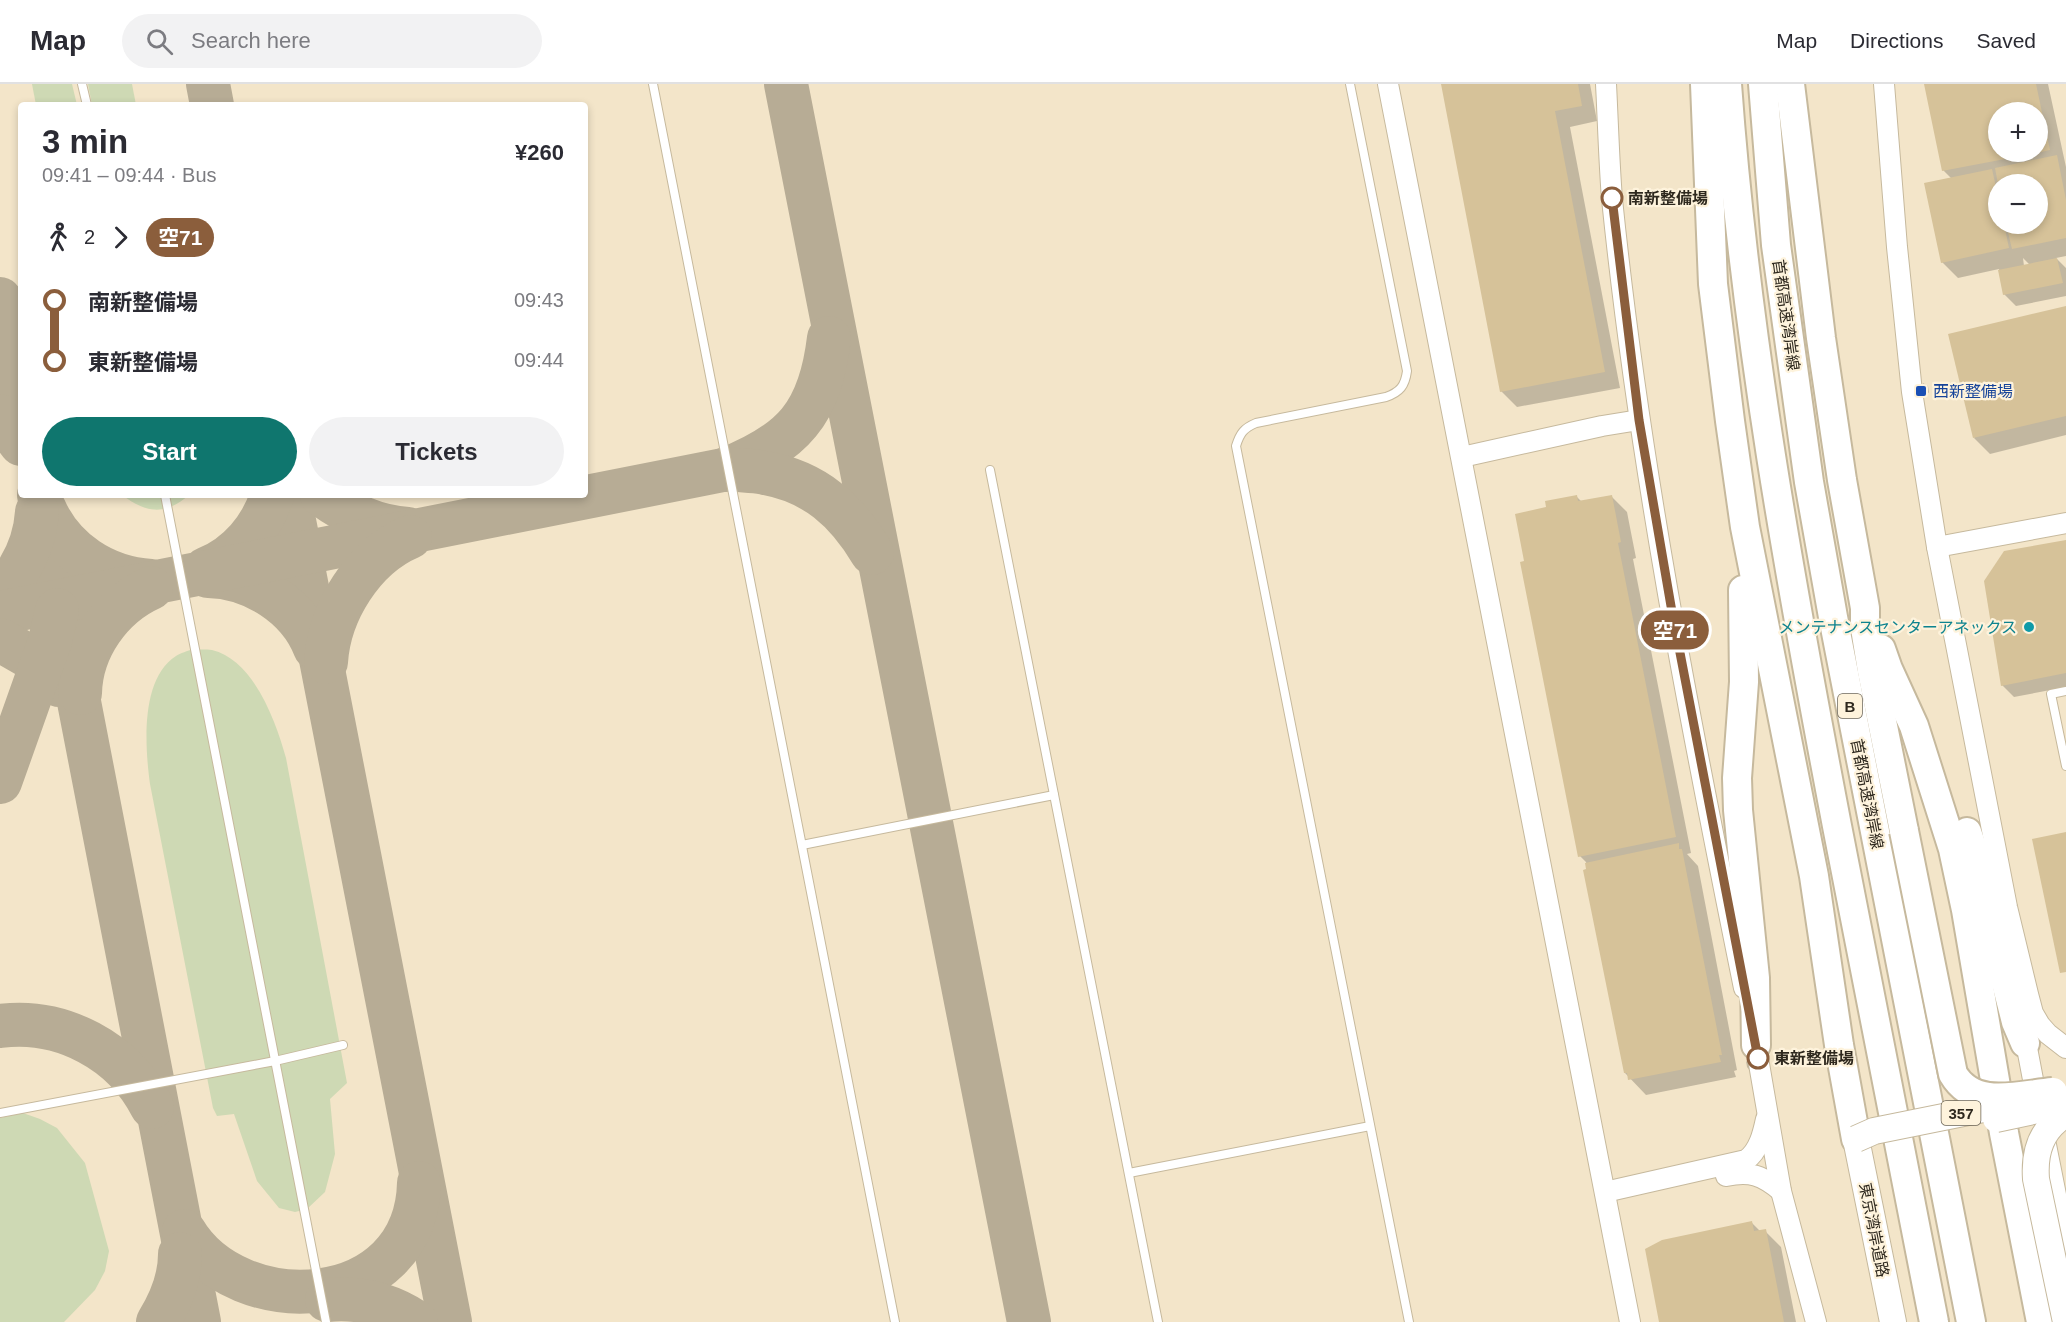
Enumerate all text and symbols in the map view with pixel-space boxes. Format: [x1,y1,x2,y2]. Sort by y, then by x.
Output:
search box [122,14,542,68]
text: Map [30,25,86,56]
icon: search [143,25,176,58]
text: Search here [191,28,311,53]
text: Map [1776,29,1817,52]
text: Directions [1850,29,1943,52]
text: Saved [1976,29,2036,52]
map controls [1988,102,2048,234]
button: + [1988,102,2048,162]
text: 3 min [42,123,128,160]
text: ¥260 [515,140,564,165]
text: 09:41 – 09:44 · Bus [42,164,217,186]
button: − [1988,174,2048,234]
marker: 南新整備場 [1601,187,1623,209]
place label: 南新整備場 [1628,190,1708,207]
icon: walk [42,221,75,254]
icon: forward [104,221,137,254]
text: 2 [84,226,95,248]
text: 空71 [158,226,202,249]
street label: 首都高速湾岸線 [1770,258,1802,372]
text: 09:43 [514,289,564,311]
text: 南新整備場 [88,290,198,315]
text: 09:44 [514,349,564,371]
text: 東新整備場 [88,350,198,375]
place label: 西新整備場 [1933,383,2013,400]
marker: 西新整備場 [1914,384,1928,398]
button: Start [42,417,297,486]
button: Tickets [309,417,564,486]
line badge: 空71 [1640,610,1710,650]
text: 空71 [1653,619,1697,642]
place label: メンテナンスセンターアネックス [1778,619,2017,636]
marker: メンテナンスセンターアネックス [2022,620,2036,634]
road number: B [1838,694,1862,718]
street label: 首都高速湾岸線 [1848,737,1886,851]
marker: 東新整備場 [1747,1047,1769,1069]
place label: 東新整備場 [1774,1050,1854,1067]
road number: 357 [1942,1101,1980,1125]
street label: 東京湾岸道路 [1856,1181,1892,1279]

